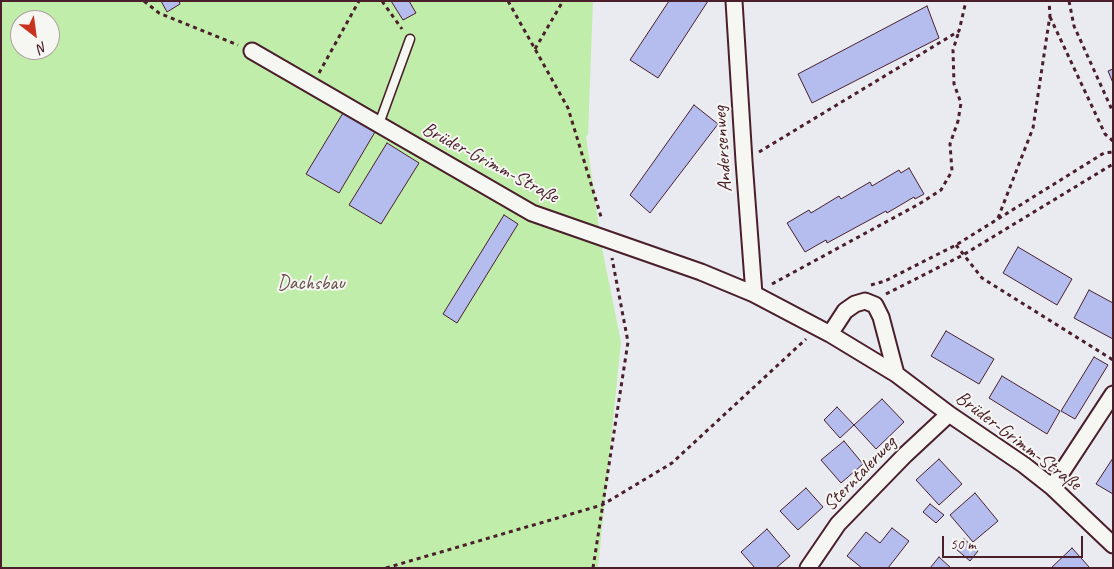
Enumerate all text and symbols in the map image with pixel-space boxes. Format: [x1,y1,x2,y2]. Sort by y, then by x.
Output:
north arrow [10,10,60,60]
text: N [34,38,50,57]
street label: Andersenweg [708,105,738,193]
street label: Brüder-Grimm-Straße [418,117,562,209]
park label: Dachsbau [277,272,345,296]
street label: Brüder-Grimm-Straße [950,386,1086,496]
street label: Sterntalerweg [818,431,902,517]
scale bar [944,526,1085,558]
text: 50 m [950,535,976,554]

